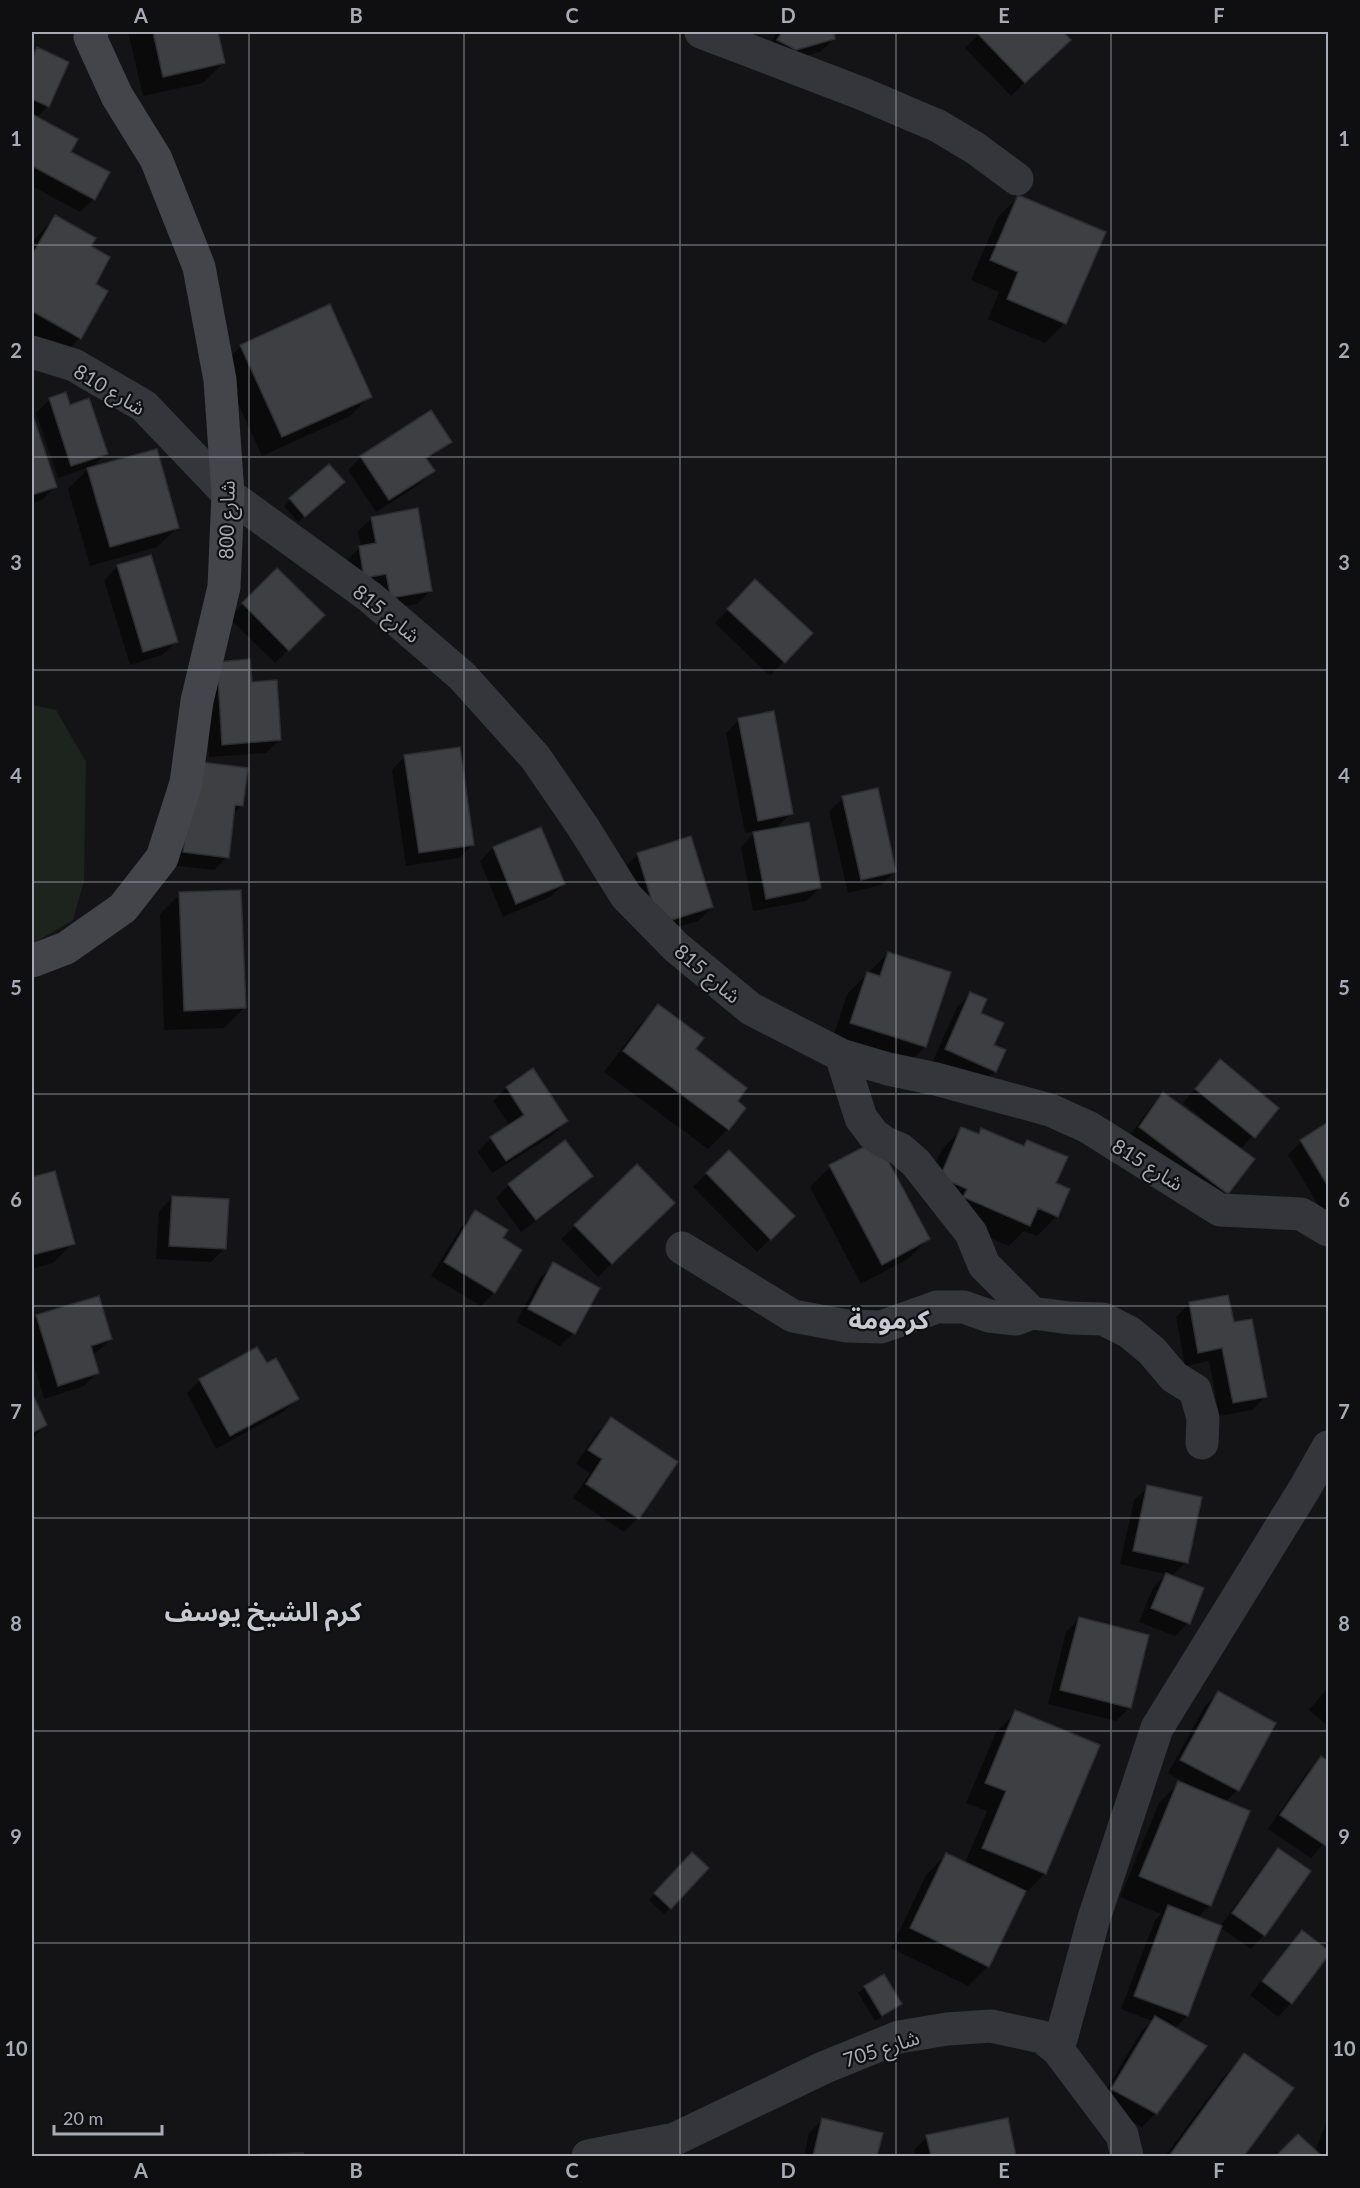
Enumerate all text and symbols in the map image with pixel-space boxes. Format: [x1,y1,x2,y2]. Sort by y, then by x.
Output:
text: A [133,3,148,27]
text: B [349,3,363,27]
text: C [565,3,579,27]
text: D [780,3,796,27]
text: E [998,3,1010,27]
text: F [1213,3,1225,27]
text: 1 [10,126,22,150]
text: 1 [1338,126,1350,150]
text: 2 [10,338,22,362]
text: 2 [1338,338,1350,362]
street label: شارع 810 [68,358,150,423]
street label: شارع 800 [213,480,243,560]
text: 3 [10,550,22,574]
text: 3 [1338,550,1350,574]
street label: شارع 815 [346,579,425,650]
text: 4 [10,763,22,787]
text: 4 [1338,763,1350,787]
street label: شارع 815 [667,938,746,1011]
text: 5 [10,975,22,999]
text: 5 [1338,975,1350,999]
street label: شارع 815 [1106,1133,1188,1198]
text: 6 [10,1187,22,1211]
text: 6 [1338,1187,1350,1211]
district label: كرمومة [849,1303,931,1335]
text: 7 [10,1399,22,1423]
text: 7 [1338,1399,1350,1423]
district label: كرم الشيخ يوسف [164,1595,363,1632]
text: 8 [10,1611,22,1635]
text: 8 [1338,1611,1350,1635]
text: 9 [10,1824,22,1848]
text: 9 [1338,1824,1350,1848]
street label: شارع 705 [840,2024,923,2075]
text: 10 [4,2036,28,2060]
text: 10 [1332,2036,1356,2060]
scale bar [54,2098,162,2136]
text: 20 m [63,2107,103,2129]
text: A [133,2158,148,2182]
text: B [349,2158,363,2182]
text: C [565,2158,579,2182]
text: D [780,2158,796,2182]
text: E [998,2158,1010,2182]
text: F [1213,2158,1225,2182]

